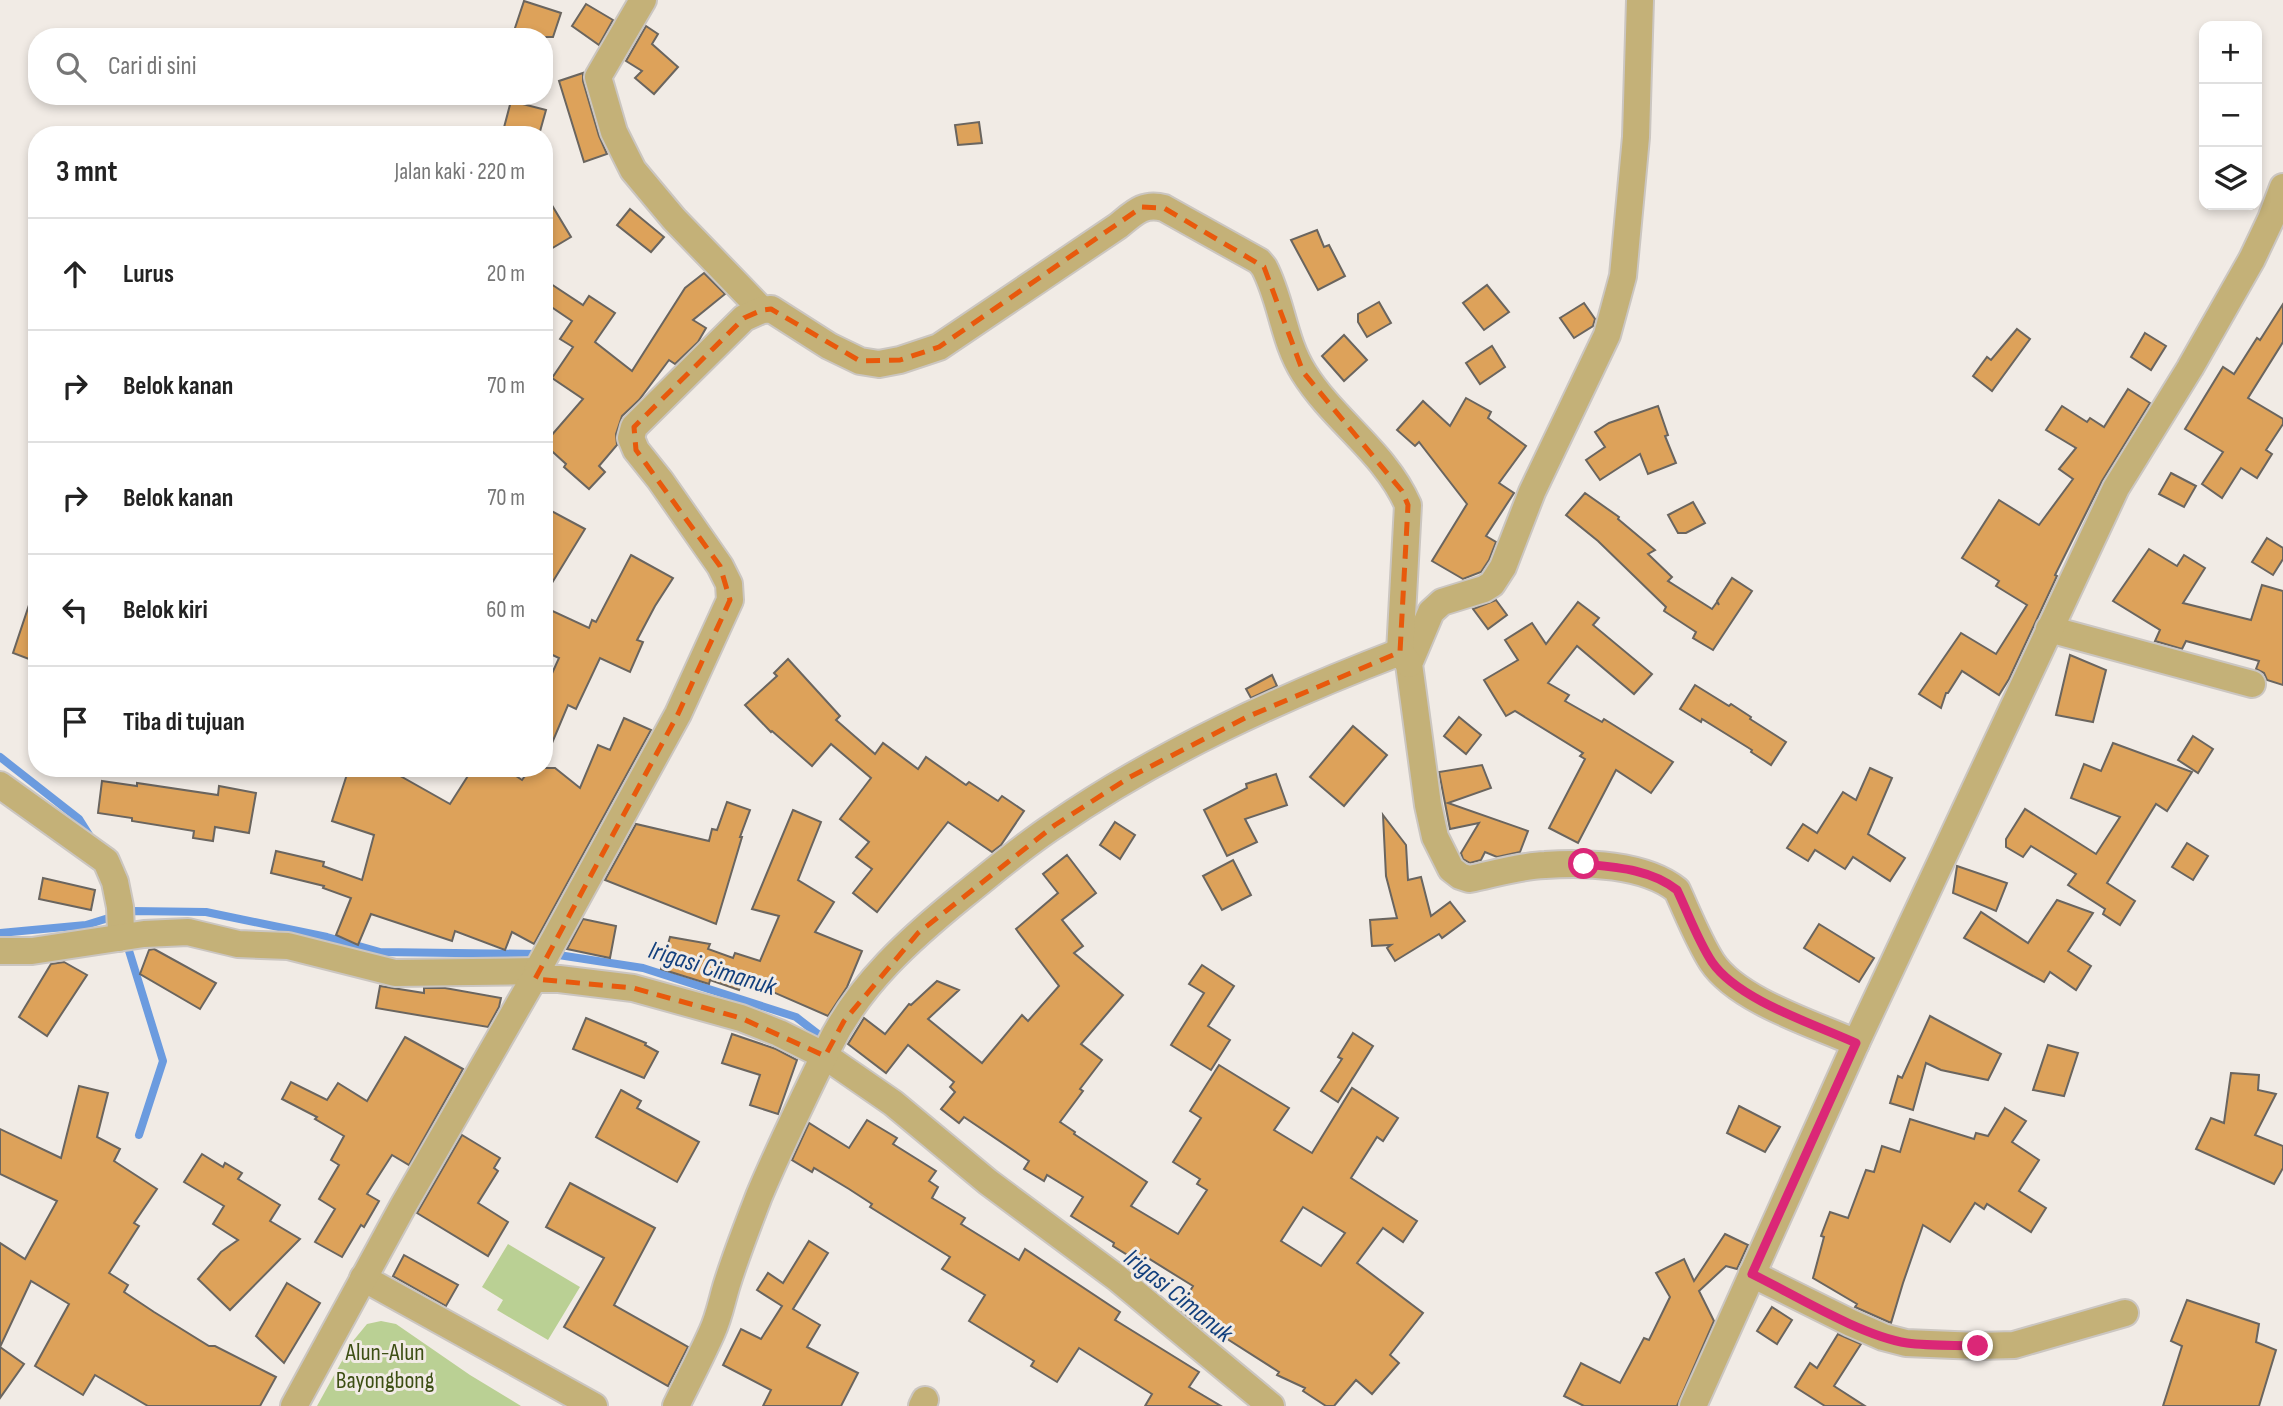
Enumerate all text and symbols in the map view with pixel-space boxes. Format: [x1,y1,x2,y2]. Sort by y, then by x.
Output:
map controls [2199,21,2262,210]
button: + [2199,21,2262,84]
search box [28,28,553,105]
icon: search [52,48,90,86]
text: Cari di sini [108,51,197,82]
button: − [2199,84,2262,147]
button: layers [2199,147,2262,210]
text: 3 mnt [56,154,117,190]
text: Jalan kaki · 220 m [395,158,525,186]
icon: ahead [56,255,94,293]
text: Lurus [123,259,174,290]
text: 20 m [487,260,525,288]
icon: right [56,367,94,405]
text: Belok kanan [123,371,233,402]
text: 70 m [487,372,525,400]
icon: right [56,479,94,517]
text: Belok kanan [123,483,233,514]
text: 70 m [487,484,525,512]
icon: left [56,591,94,629]
text: Belok kiri [123,595,208,626]
text: 60 m [486,596,525,624]
icon: arrive [56,703,94,741]
text: Tiba di tujuan [123,707,245,738]
route start [1568,848,1599,879]
water label: Irigasi Cimanuk [645,935,781,1003]
water label: Irigasi Cimanuk [1117,1243,1240,1350]
route end [1962,1330,1993,1361]
park label: Alun-Alun Bayongbong [336,1338,434,1395]

